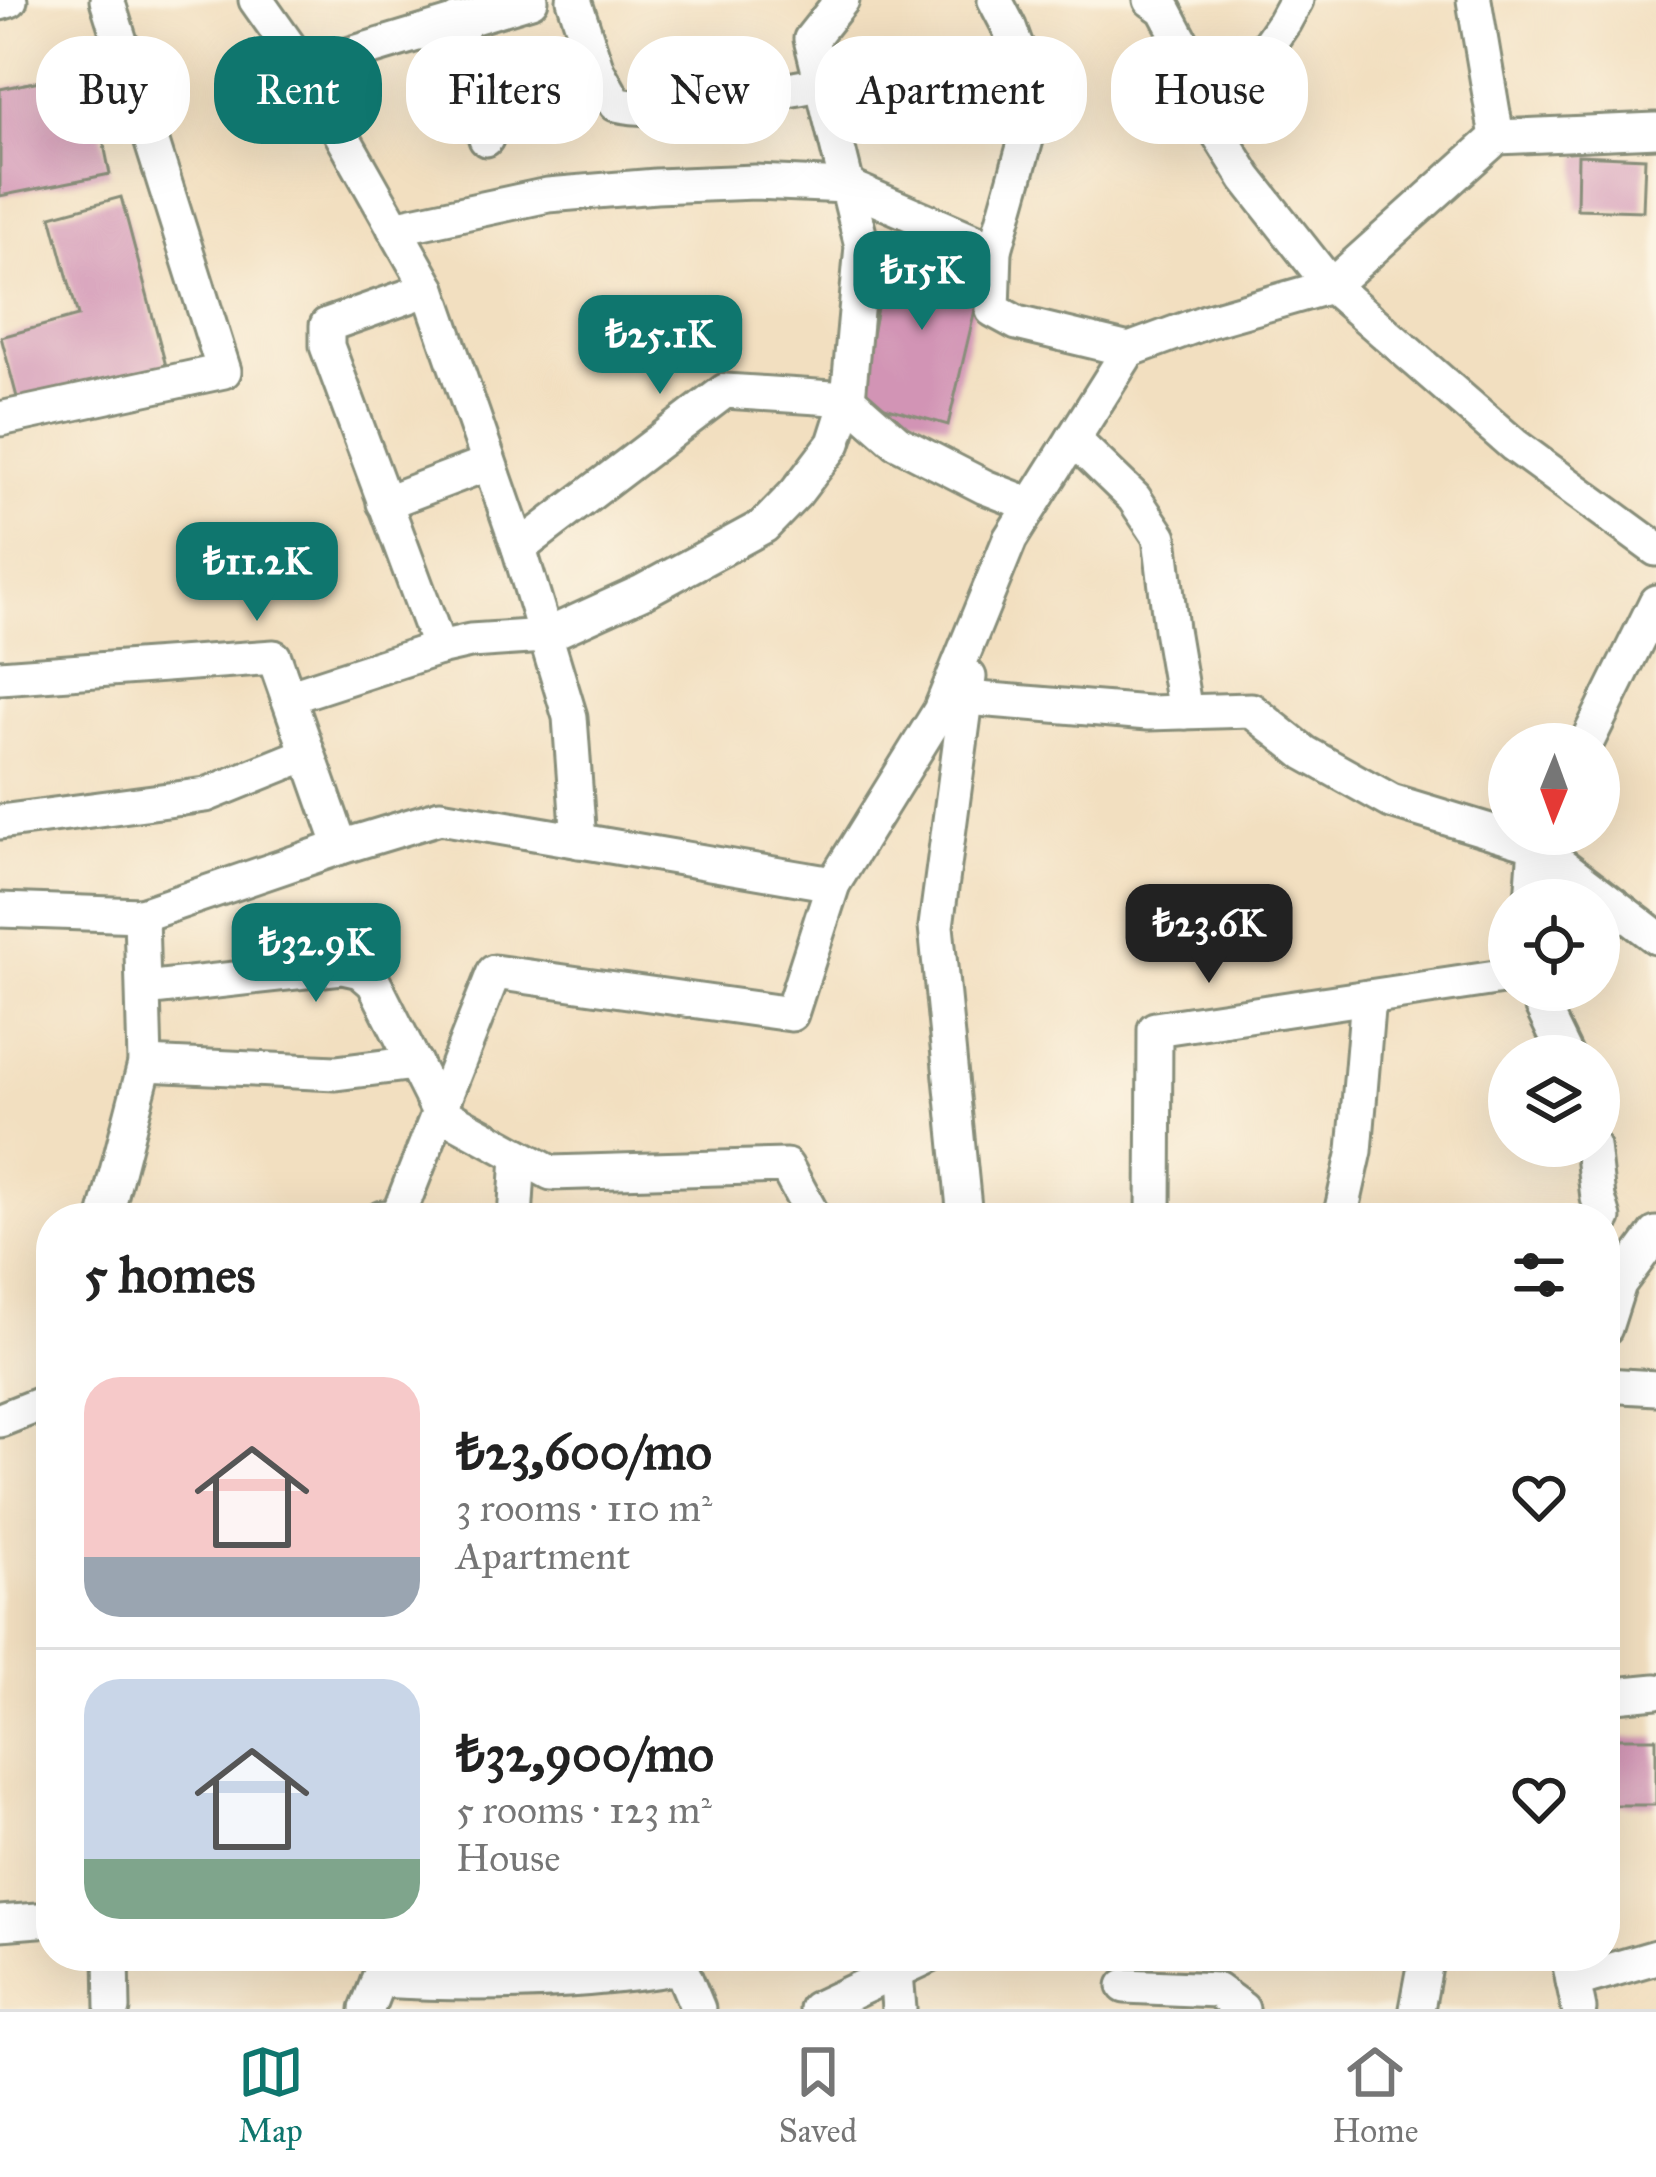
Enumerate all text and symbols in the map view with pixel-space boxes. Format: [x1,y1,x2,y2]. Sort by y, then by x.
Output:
chip: Buy [36,36,190,144]
chip: Rent [214,36,382,144]
chip: Filters [406,36,603,144]
chip: New [627,36,791,144]
chip: Apartment [815,36,1087,144]
chip: House [1111,36,1308,144]
pin: ₺15K [851,231,993,333]
text: ₺15K [880,246,964,294]
pin: ₺25.1K [562,295,758,397]
text: ₺25.1K [605,310,715,358]
pin: ₺11.2K [159,522,355,624]
text: ₺11.2K [203,537,311,585]
north arrow [1488,723,1620,855]
map controls [1488,723,1620,1167]
button: locate [1488,879,1620,1011]
pin: ₺23.6K [1111,884,1307,986]
text: ₺23.6K [1153,899,1265,947]
pin: ₺32.9K [218,903,414,1005]
text: ₺32.9K [259,918,373,966]
button: layers [1488,1035,1620,1167]
icon: filters [1506,1242,1572,1308]
text: 5 homes [84,1244,255,1306]
text: ₺23,600/mo [456,1421,712,1483]
icon: home [180,1425,324,1569]
icon: heart [1506,1464,1572,1530]
text: 3 rooms · 110 m² [456,1484,712,1532]
text: Apartment [456,1532,630,1580]
text: ₺32,900/mo [456,1723,714,1785]
icon: home [180,1727,324,1871]
icon: heart [1506,1766,1572,1832]
text: 5 rooms · 123 m² [456,1786,712,1834]
text: House [456,1834,560,1882]
tab: Map [238,2039,304,2151]
tab: Saved [779,2039,857,2151]
tab: Home [1332,2039,1418,2151]

